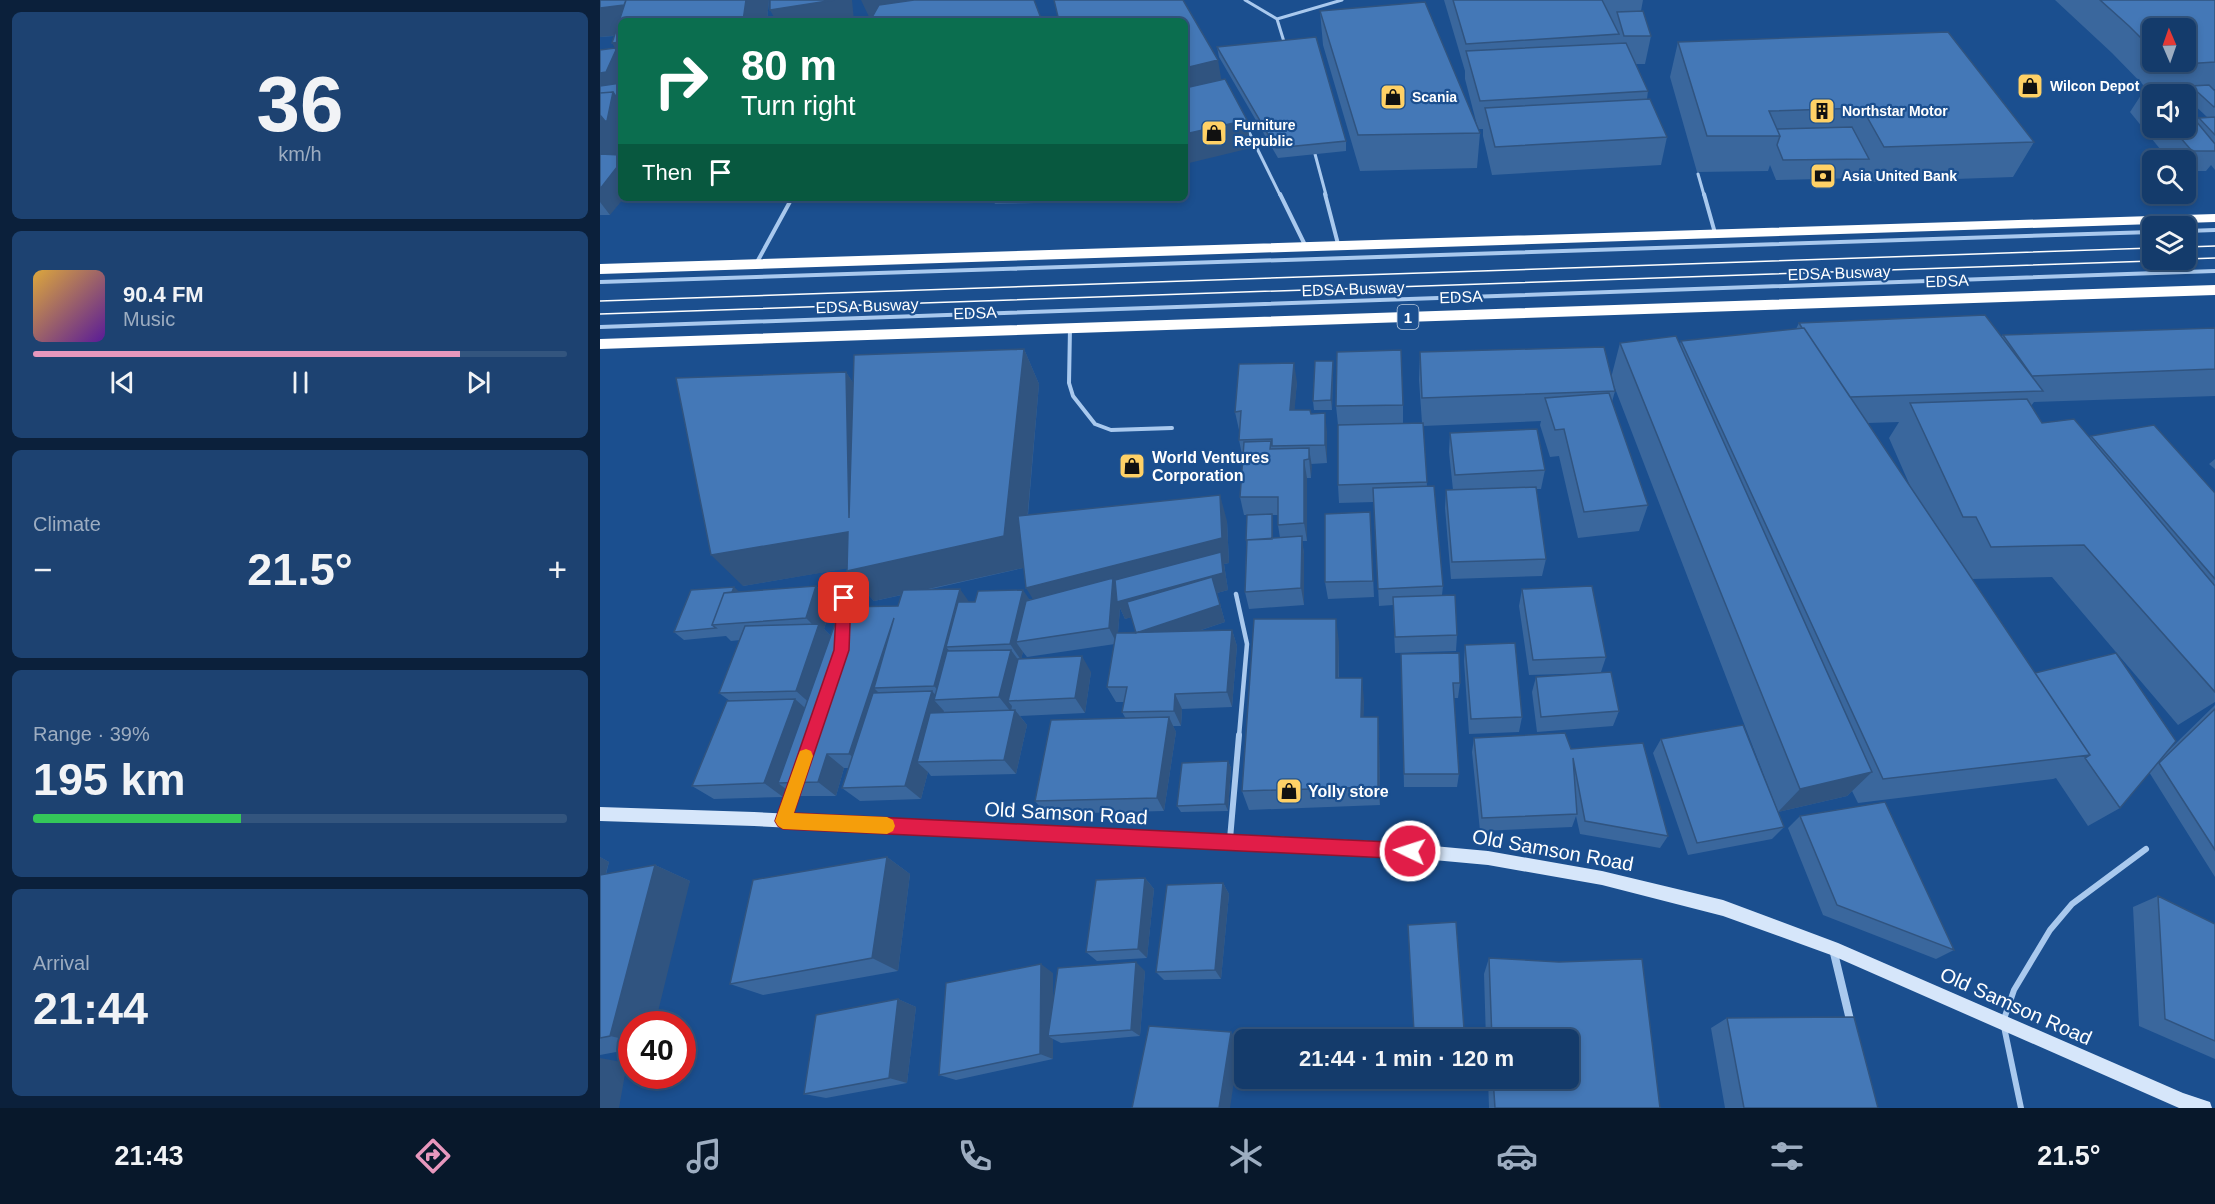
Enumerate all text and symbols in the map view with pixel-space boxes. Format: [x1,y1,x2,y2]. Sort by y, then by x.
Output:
north arrow [2142,18,2196,72]
map controls [2142,18,2196,270]
icon: right [642,42,720,120]
text: 80 m [741,42,837,89]
text: 36 [257,60,343,148]
shop icon: Wilcon Depot [2015,71,2045,101]
place label: Wilcon Depot [2050,78,2140,94]
shop icon: Scania [1378,82,1408,112]
button: sound [2142,84,2196,138]
place label: Scania [1412,89,1457,105]
text: Turn right [741,91,856,121]
building icon: Northstar Motor [1807,96,1837,126]
place label: Northstar Motor [1842,103,1948,119]
place label: Furniture Republic [1234,117,1296,149]
shop icon: Furniture Republic [1199,118,1229,148]
text: km/h [278,143,322,165]
button: search [2142,150,2196,204]
icon: arrive [704,156,737,189]
text: Then [642,160,692,185]
bank icon: Asia United Bank [1808,161,1838,191]
place label: Asia United Bank [1842,168,1957,184]
button: layers [2142,216,2196,270]
street label: EDSA Busway [1787,263,1891,283]
street label: EDSA [1925,272,1969,290]
street label: EDSA Busway [1301,279,1405,299]
text: 90.4 FM [123,282,204,307]
street label: EDSA [1439,288,1483,306]
street label: EDSA Busway [815,296,919,316]
street label: EDSA [953,304,997,322]
road number: 1 [1398,305,1418,329]
text: Music [123,308,175,330]
icon: previous [106,366,139,399]
icon: pause [284,366,317,399]
icon: next [462,366,495,399]
place label: World Ventures Corporation [1152,449,1269,484]
shop icon: World Ventures Corporation [1117,451,1147,481]
text: Climate [33,513,101,535]
text: 21.5° [247,544,353,595]
text: − [33,551,52,588]
text: + [548,551,567,588]
pin [818,572,869,623]
icon: arrive [827,581,860,614]
text: Range · 39% [33,723,150,745]
text: 195 km [33,754,186,805]
shop icon: Yolly store [1274,776,1304,806]
place label: Yolly store [1308,783,1389,800]
street label: Old Samson Road [984,798,1148,828]
position arrow [1378,819,1442,883]
street label: Old Samson Road [1471,825,1635,875]
text: Arrival [33,952,90,974]
street label: Old Samson Road [1937,963,2095,1049]
text: 21:44 [33,983,148,1034]
speed limit sign: 40 [618,1011,696,1089]
text: 21:44 · 1 min · 120 m [1299,1046,1514,1071]
icon: directions [412,1135,454,1177]
icon: music [683,1135,725,1177]
icon: phone [954,1135,996,1177]
icon: climate [1225,1135,1267,1177]
icon: car [1496,1135,1538,1177]
icon: filters [1766,1135,1808,1177]
text: 21:43 [114,1141,183,1171]
text: 21.5° [2037,1141,2101,1171]

